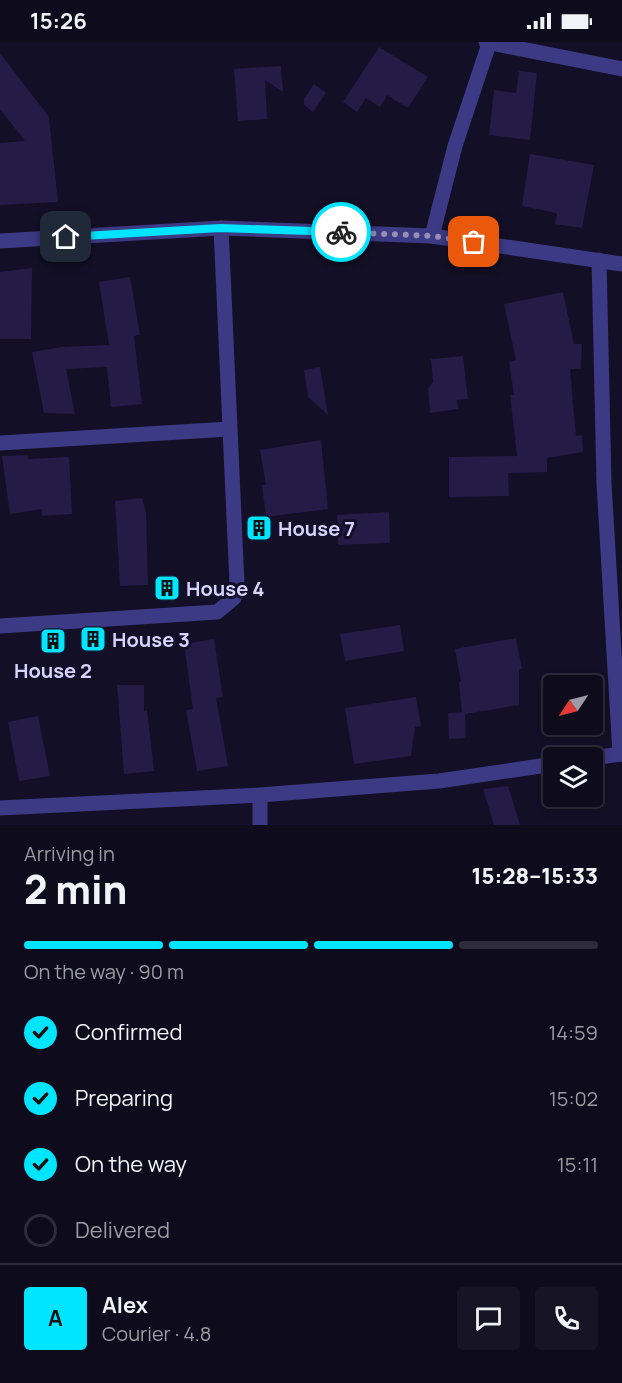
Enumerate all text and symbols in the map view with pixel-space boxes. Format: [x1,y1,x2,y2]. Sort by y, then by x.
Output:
text: 15:26 [30,6,87,36]
courier [311,202,371,262]
pin [40,211,91,262]
icon: bike [325,216,358,249]
pin [448,216,499,267]
icon: home [49,220,82,253]
icon: bag [457,225,490,258]
building icon: House 7 [244,513,274,543]
place label: House 7 [278,515,355,542]
building icon: House 4 [152,573,182,603]
place label: House 4 [186,575,264,602]
building icon: House 3 [78,624,108,654]
building icon: House 2 [38,626,68,656]
place label: House 3 [112,626,190,653]
place label: House 2 [14,657,92,684]
north arrow [543,675,603,735]
map controls [543,675,603,807]
button: layers [543,747,603,807]
text: Arriving in [24,840,115,867]
text: 15:28–15:33 [472,861,598,891]
text: 2 min [24,862,127,916]
text: On the way · 90 m [24,958,184,985]
icon: check [24,1016,57,1049]
text: Confirmed [75,1017,183,1047]
text: 14:59 [548,1019,598,1046]
icon: check [24,1082,57,1115]
text: Preparing [75,1083,173,1113]
text: 15:02 [549,1085,598,1112]
icon: check [24,1148,57,1181]
text: On the way [75,1149,187,1179]
text: 15:11 [557,1151,598,1178]
text: Delivered [75,1215,170,1245]
button: chat [457,1287,520,1350]
button: phone [535,1287,598,1350]
text: Alex [102,1290,148,1320]
text: A [48,1303,63,1333]
text: Courier · 4.8 [102,1320,211,1347]

